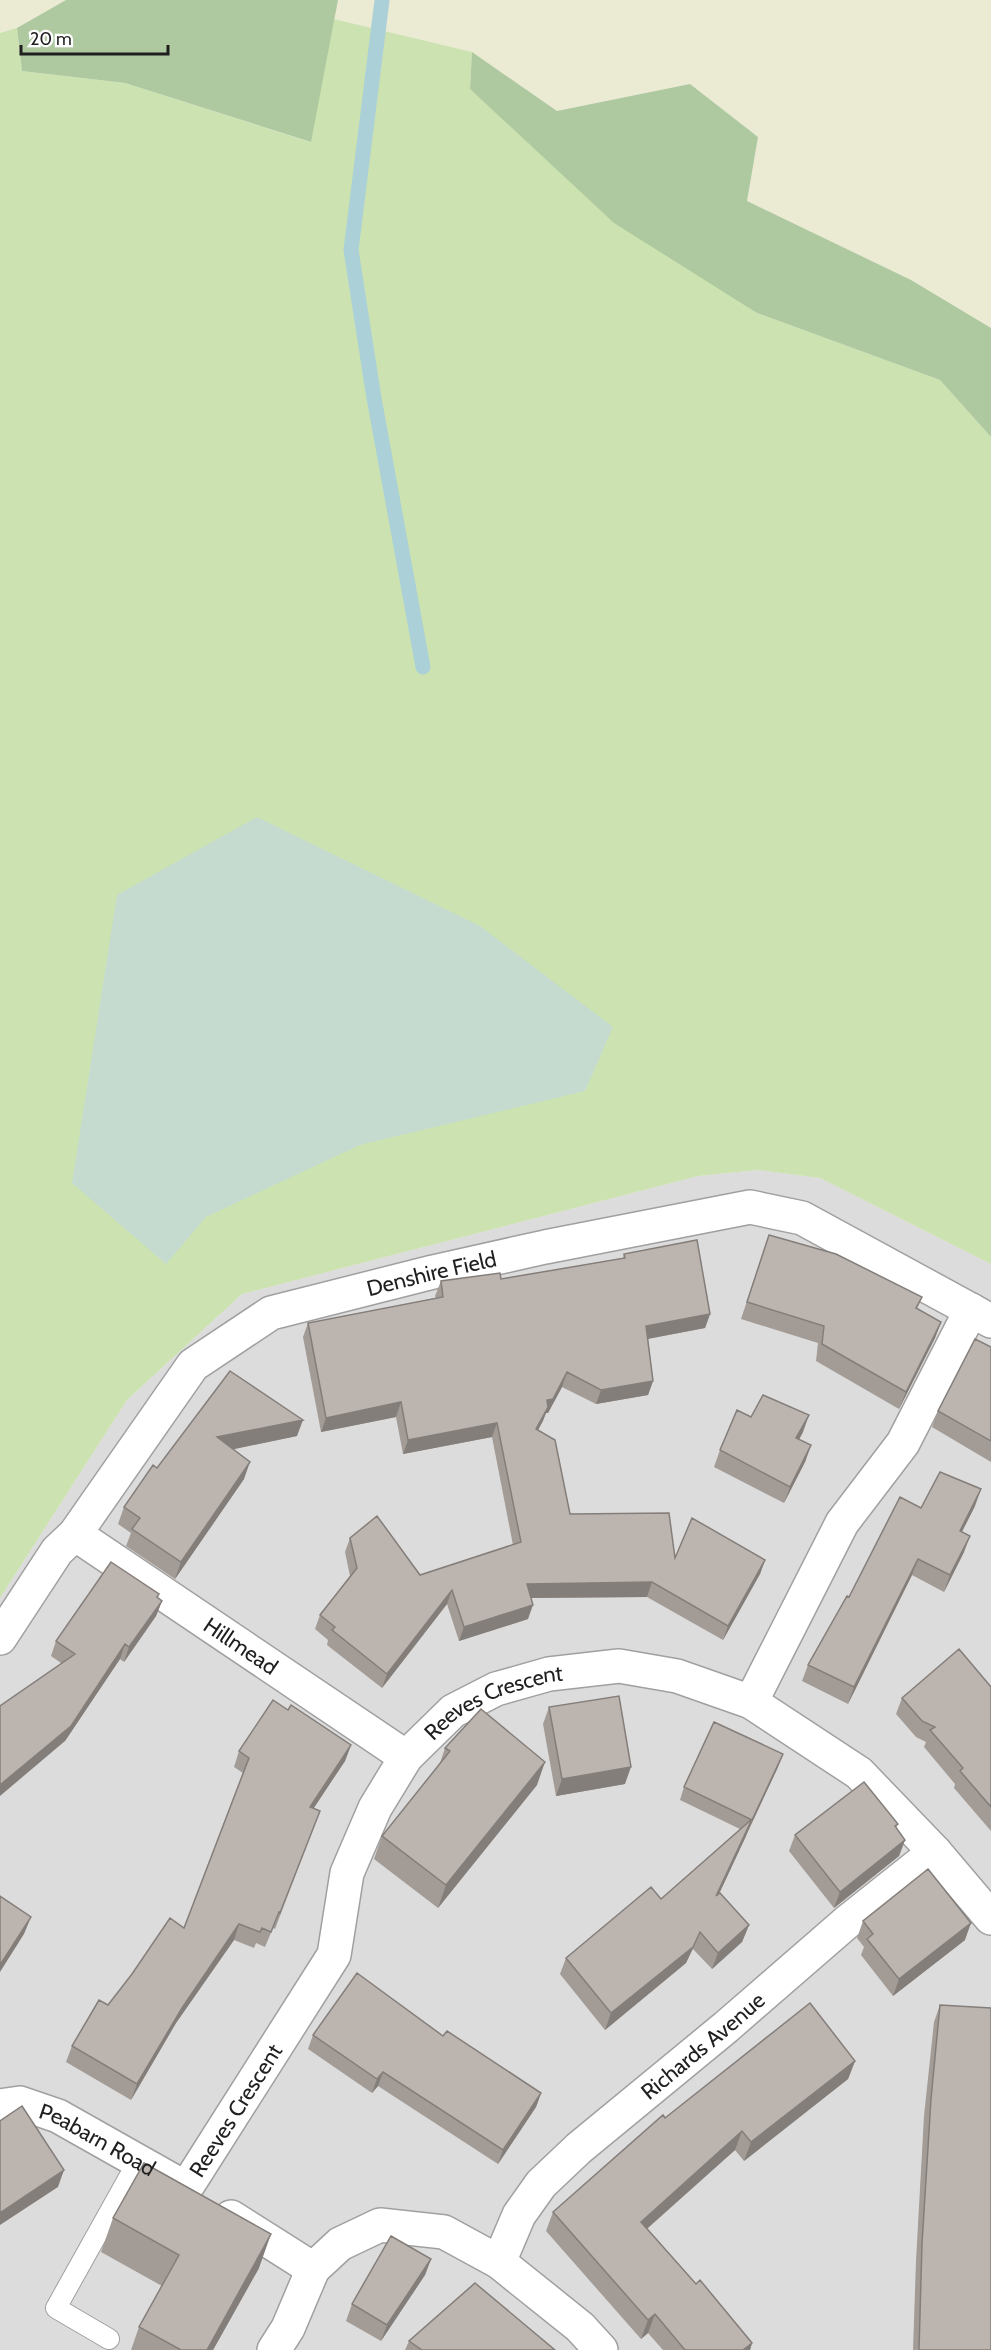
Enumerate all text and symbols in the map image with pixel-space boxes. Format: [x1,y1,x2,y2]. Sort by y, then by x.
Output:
scale bar [21,18,168,56]
text: 20 m [30,28,72,50]
street label: Denshire Field [364,1245,499,1302]
street label: Hillmead [198,1612,283,1681]
street label: Reeves Crescent [419,1659,565,1746]
street label: Richards Avenue [636,1987,770,2105]
street label: Reeves Crescent [184,2039,288,2182]
street label: Peabarn Road [36,2098,160,2182]

